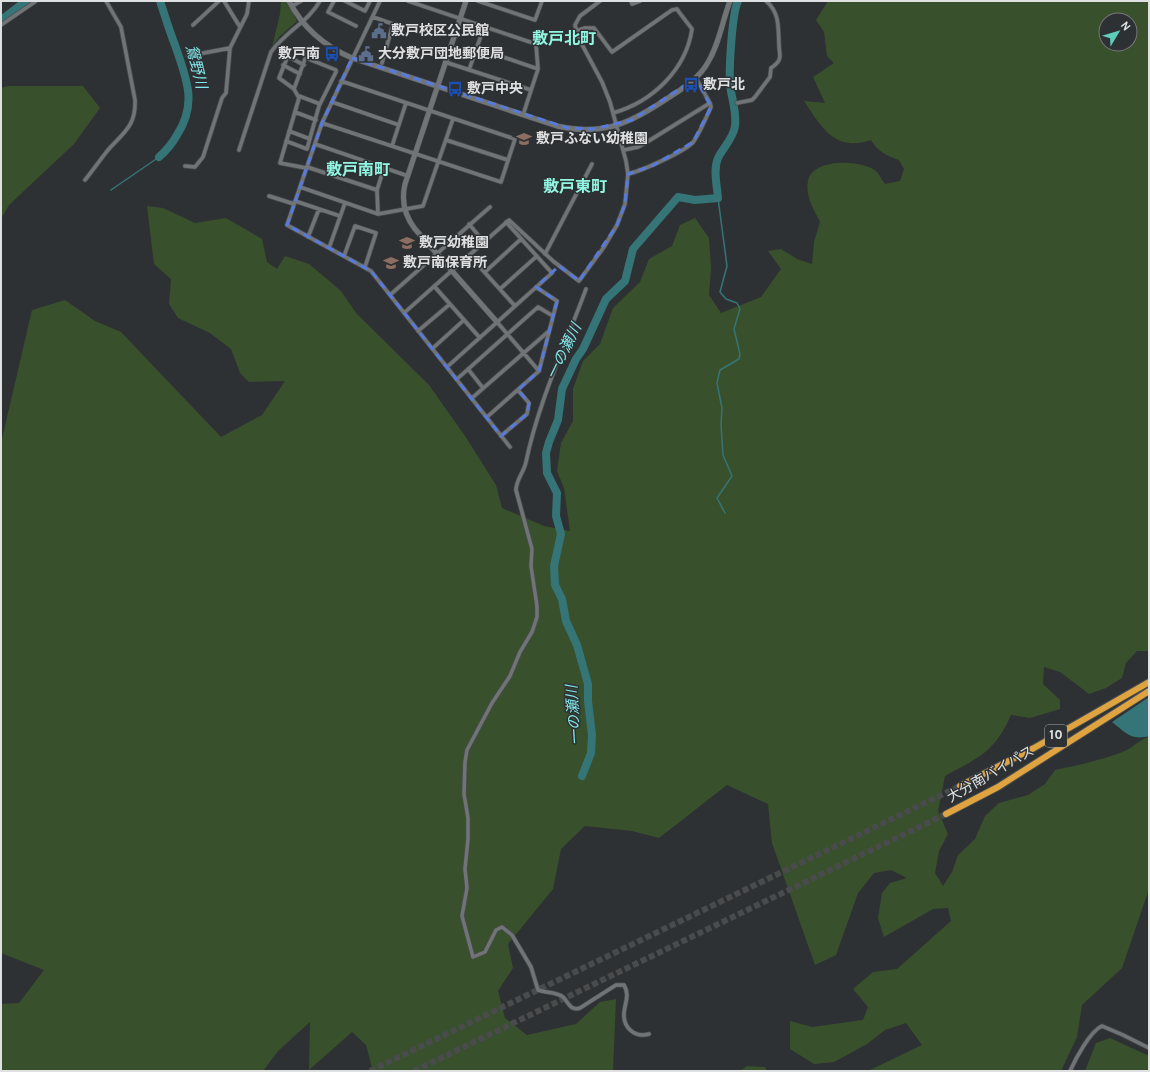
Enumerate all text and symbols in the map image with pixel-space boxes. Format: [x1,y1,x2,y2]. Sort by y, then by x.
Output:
north arrow [1098,12,1138,52]
text: N [1117,19,1133,34]
public building icon: 敷戸校区公民館 [370,22,388,40]
place label: 敷戸校区公民館 [391,22,489,40]
district label: 敷戸北町 [532,29,596,50]
water label: 鴛野川 [180,43,210,93]
place label: 敷戸南 [278,45,320,63]
bus stop icon: 敷戸南 [323,45,341,63]
public building icon: 大分敷戸団地郵便局 [357,45,375,63]
place label: 大分敷戸団地郵便局 [378,45,504,63]
bus stop icon: 敷戸北 [682,76,700,94]
place label: 敷戸北 [703,76,745,94]
bus stop icon: 敷戸中央 [446,80,464,98]
place label: 敷戸中央 [467,80,523,98]
school or university icon: 敷戸ふない幼稚園 [515,130,533,148]
place label: 敷戸ふない幼稚園 [536,130,648,148]
district label: 敷戸南町 [326,160,390,181]
district label: 敷戸東町 [543,177,607,198]
school or university icon: 敷戸幼稚園 [398,234,416,252]
place label: 敷戸幼稚園 [419,234,489,252]
school or university icon: 敷戸南保育所 [382,254,400,272]
place label: 敷戸南保育所 [403,254,487,272]
water label: 一の瀬川 [543,319,588,383]
water label: 一の瀬川 [563,682,587,746]
road number: 10 [1045,725,1067,747]
street label: 大分南バイパス [944,743,1038,807]

